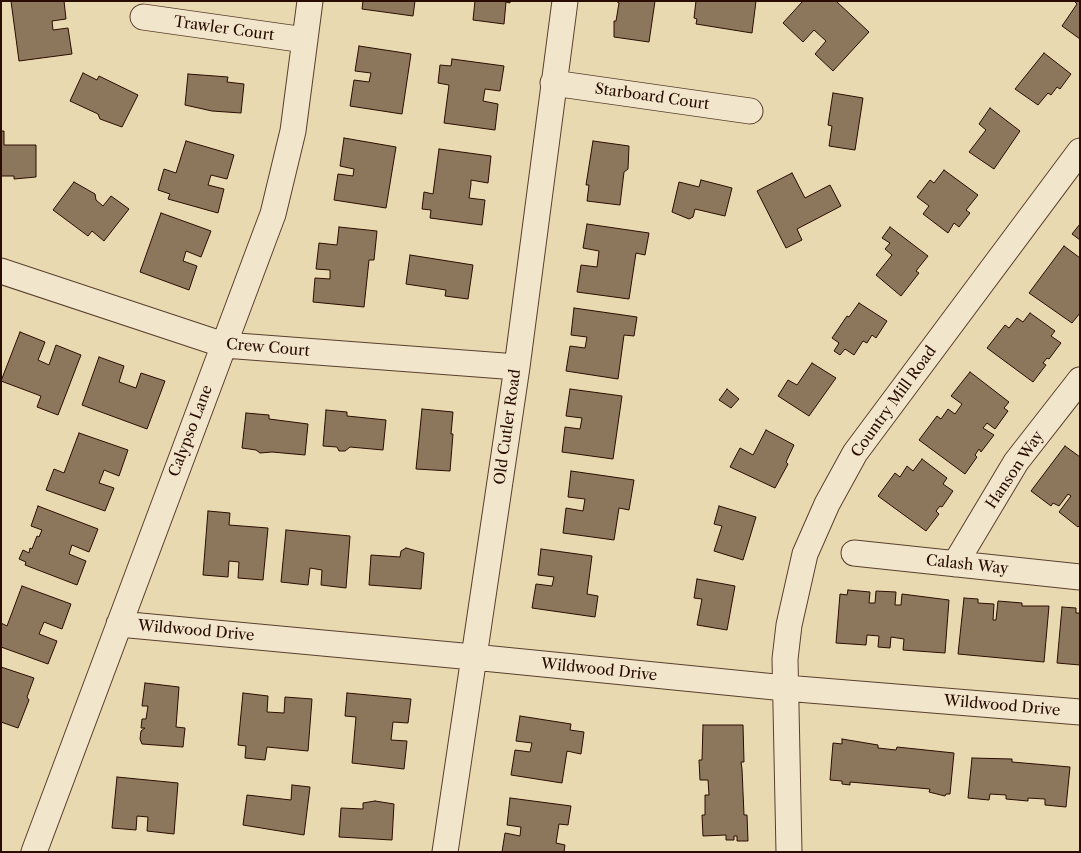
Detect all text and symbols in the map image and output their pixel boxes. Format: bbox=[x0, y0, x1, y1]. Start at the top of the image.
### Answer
street label: Trawler Court bbox=[173, 13, 275, 45]
street label: Starboard Court bbox=[594, 80, 710, 114]
street label: Crew Court bbox=[225, 335, 311, 361]
street label: Country Mill Road bbox=[848, 343, 940, 461]
street label: Old Cutler Road bbox=[491, 368, 525, 486]
street label: Calypso Lane bbox=[165, 383, 217, 479]
street label: Hanson Way bbox=[982, 428, 1048, 512]
street label: Calash Way bbox=[925, 552, 1009, 578]
street label: Wildwood Drive bbox=[137, 617, 255, 645]
street label: Wildwood Drive bbox=[540, 655, 658, 685]
street label: Wildwood Drive bbox=[943, 692, 1061, 720]

